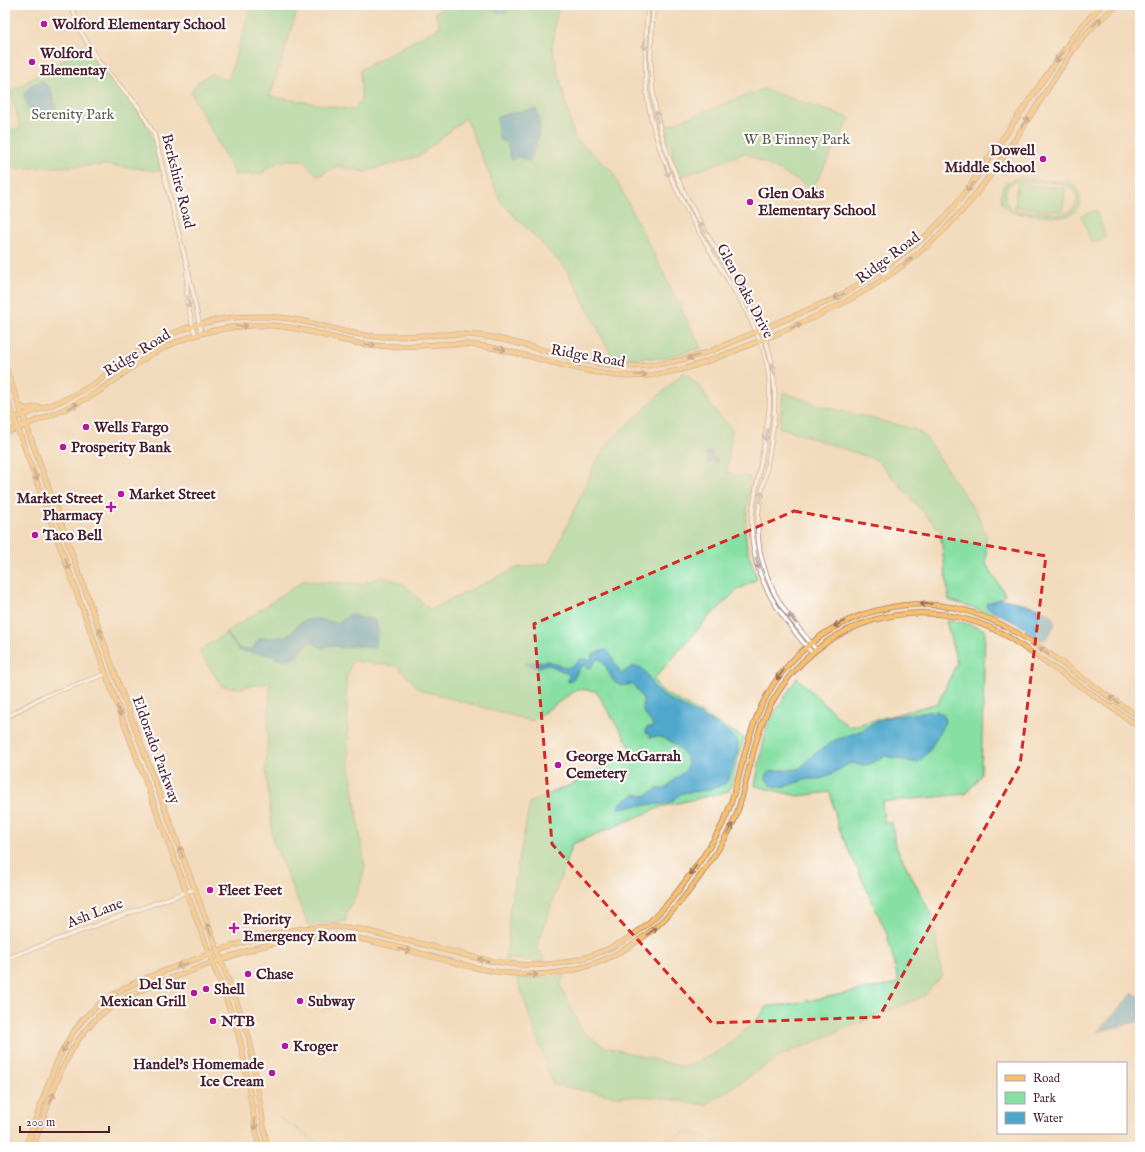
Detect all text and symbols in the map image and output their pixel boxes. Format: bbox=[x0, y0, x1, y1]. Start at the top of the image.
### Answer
place label: Wolford Elementary School bbox=[51, 15, 226, 34]
one-way arrow bbox=[1092, 18, 1102, 27]
marker: Wolford Elementary School bbox=[39, 19, 49, 29]
one-way arrow bbox=[642, 37, 649, 50]
place label: Wolford Elementay bbox=[39, 44, 107, 80]
one-way arrow bbox=[1055, 51, 1063, 62]
marker: Wolford Elementay bbox=[27, 57, 37, 67]
park label: Serenity Park bbox=[31, 105, 116, 124]
one-way arrow bbox=[652, 111, 660, 124]
one-way arrow bbox=[1021, 117, 1029, 128]
park label: W B Finney Park bbox=[744, 130, 851, 149]
street label: Berkshire Road bbox=[157, 132, 199, 231]
place label: Dowell Middle School bbox=[944, 141, 1036, 177]
marker: Dowell Middle School bbox=[1038, 154, 1048, 164]
one-way arrow bbox=[664, 164, 672, 176]
one-way arrow bbox=[965, 181, 974, 192]
place label: Glen Oaks Elementary School bbox=[758, 184, 877, 220]
marker: Glen Oaks Elementary School bbox=[745, 197, 755, 207]
one-way arrow bbox=[699, 222, 707, 234]
street label: Ridge Road bbox=[852, 227, 925, 288]
street label: Glen Oaks Drive bbox=[712, 240, 778, 342]
one-way arrow bbox=[903, 257, 914, 265]
one-way arrow bbox=[833, 293, 845, 301]
one-way arrow bbox=[184, 295, 192, 308]
one-way arrow bbox=[790, 321, 802, 329]
one-way arrow bbox=[235, 322, 248, 330]
street label: Ridge Road bbox=[100, 324, 175, 381]
street label: Ridge Road bbox=[549, 340, 628, 372]
one-way arrow bbox=[363, 341, 376, 349]
one-way arrow bbox=[493, 346, 506, 354]
one-way arrow bbox=[687, 354, 700, 361]
one-way arrow bbox=[769, 363, 777, 376]
one-way arrow bbox=[634, 371, 647, 379]
one-way arrow bbox=[67, 402, 79, 409]
place label: Wells Fargo bbox=[93, 418, 169, 437]
marker: Wells Fargo bbox=[81, 422, 91, 432]
one-way arrow bbox=[762, 428, 770, 441]
place label: Prosperity Bank bbox=[71, 438, 172, 457]
marker: Prosperity Bank bbox=[58, 442, 68, 452]
one-way arrow bbox=[32, 469, 39, 482]
place label: Market Street bbox=[129, 485, 216, 504]
place label: Market Street Pharmacy bbox=[16, 489, 104, 525]
marker: Market Street bbox=[116, 489, 126, 499]
one-way arrow bbox=[757, 491, 765, 504]
marker: Market Street Pharmacy bbox=[106, 502, 116, 512]
place label: Taco Bell bbox=[42, 526, 103, 545]
marker: Taco Bell bbox=[30, 530, 40, 540]
one-way arrow bbox=[754, 557, 761, 570]
one-way arrow bbox=[63, 558, 71, 570]
one-way arrow bbox=[920, 600, 933, 608]
one-way arrow bbox=[787, 614, 796, 625]
one-way arrow bbox=[834, 621, 846, 629]
one-way arrow bbox=[97, 628, 104, 641]
one-way arrow bbox=[1039, 647, 1050, 656]
one-way arrow bbox=[775, 669, 784, 680]
street label: Eldorado Parkway bbox=[128, 693, 185, 807]
one-way arrow bbox=[1109, 696, 1120, 704]
one-way arrow bbox=[116, 704, 124, 716]
place label: George McGarrah Cemetery bbox=[566, 747, 682, 783]
marker: George McGarrah Cemetery bbox=[553, 760, 563, 770]
one-way arrow bbox=[727, 823, 734, 835]
one-way arrow bbox=[177, 846, 184, 859]
one-way arrow bbox=[689, 865, 697, 876]
place label: Fleet Feet bbox=[218, 881, 283, 900]
marker: Fleet Feet bbox=[205, 885, 215, 895]
street label: Ash Lane bbox=[63, 894, 126, 933]
place label: Priority Emergency Room bbox=[243, 910, 357, 946]
marker: Priority Emergency Room bbox=[228, 922, 240, 934]
one-way arrow bbox=[204, 923, 212, 935]
one-way arrow bbox=[646, 927, 657, 935]
one-way arrow bbox=[398, 946, 411, 954]
one-way arrow bbox=[477, 956, 490, 964]
one-way arrow bbox=[176, 961, 188, 969]
place label: Chase bbox=[256, 965, 293, 984]
marker: Chase bbox=[243, 969, 253, 979]
one-way arrow bbox=[525, 971, 538, 978]
place label: Del Sur Mexican Grill bbox=[100, 975, 187, 1011]
place label: Shell bbox=[214, 980, 246, 999]
marker: Shell bbox=[201, 984, 211, 994]
marker: Del Sur Mexican Grill bbox=[189, 988, 199, 998]
place label: Subway bbox=[308, 992, 355, 1011]
marker: Subway bbox=[295, 996, 305, 1006]
place label: NTB bbox=[220, 1012, 255, 1031]
marker: NTB bbox=[208, 1016, 218, 1026]
place label: Kroger bbox=[293, 1037, 338, 1056]
one-way arrow bbox=[60, 1041, 68, 1053]
marker: Kroger bbox=[280, 1041, 290, 1051]
place label: Handel's Homemade Ice Cream bbox=[133, 1055, 264, 1091]
legend bbox=[997, 1062, 1127, 1134]
marker: Handel's Homemade Ice Cream bbox=[267, 1068, 277, 1078]
text: Road bbox=[1033, 1071, 1061, 1086]
text: Park bbox=[1033, 1091, 1056, 1106]
one-way arrow bbox=[48, 1092, 56, 1104]
scale bar bbox=[20, 1108, 109, 1134]
text: Water bbox=[1033, 1111, 1064, 1126]
text: 200 m bbox=[26, 1115, 55, 1130]
one-way arrow bbox=[251, 1117, 259, 1130]

